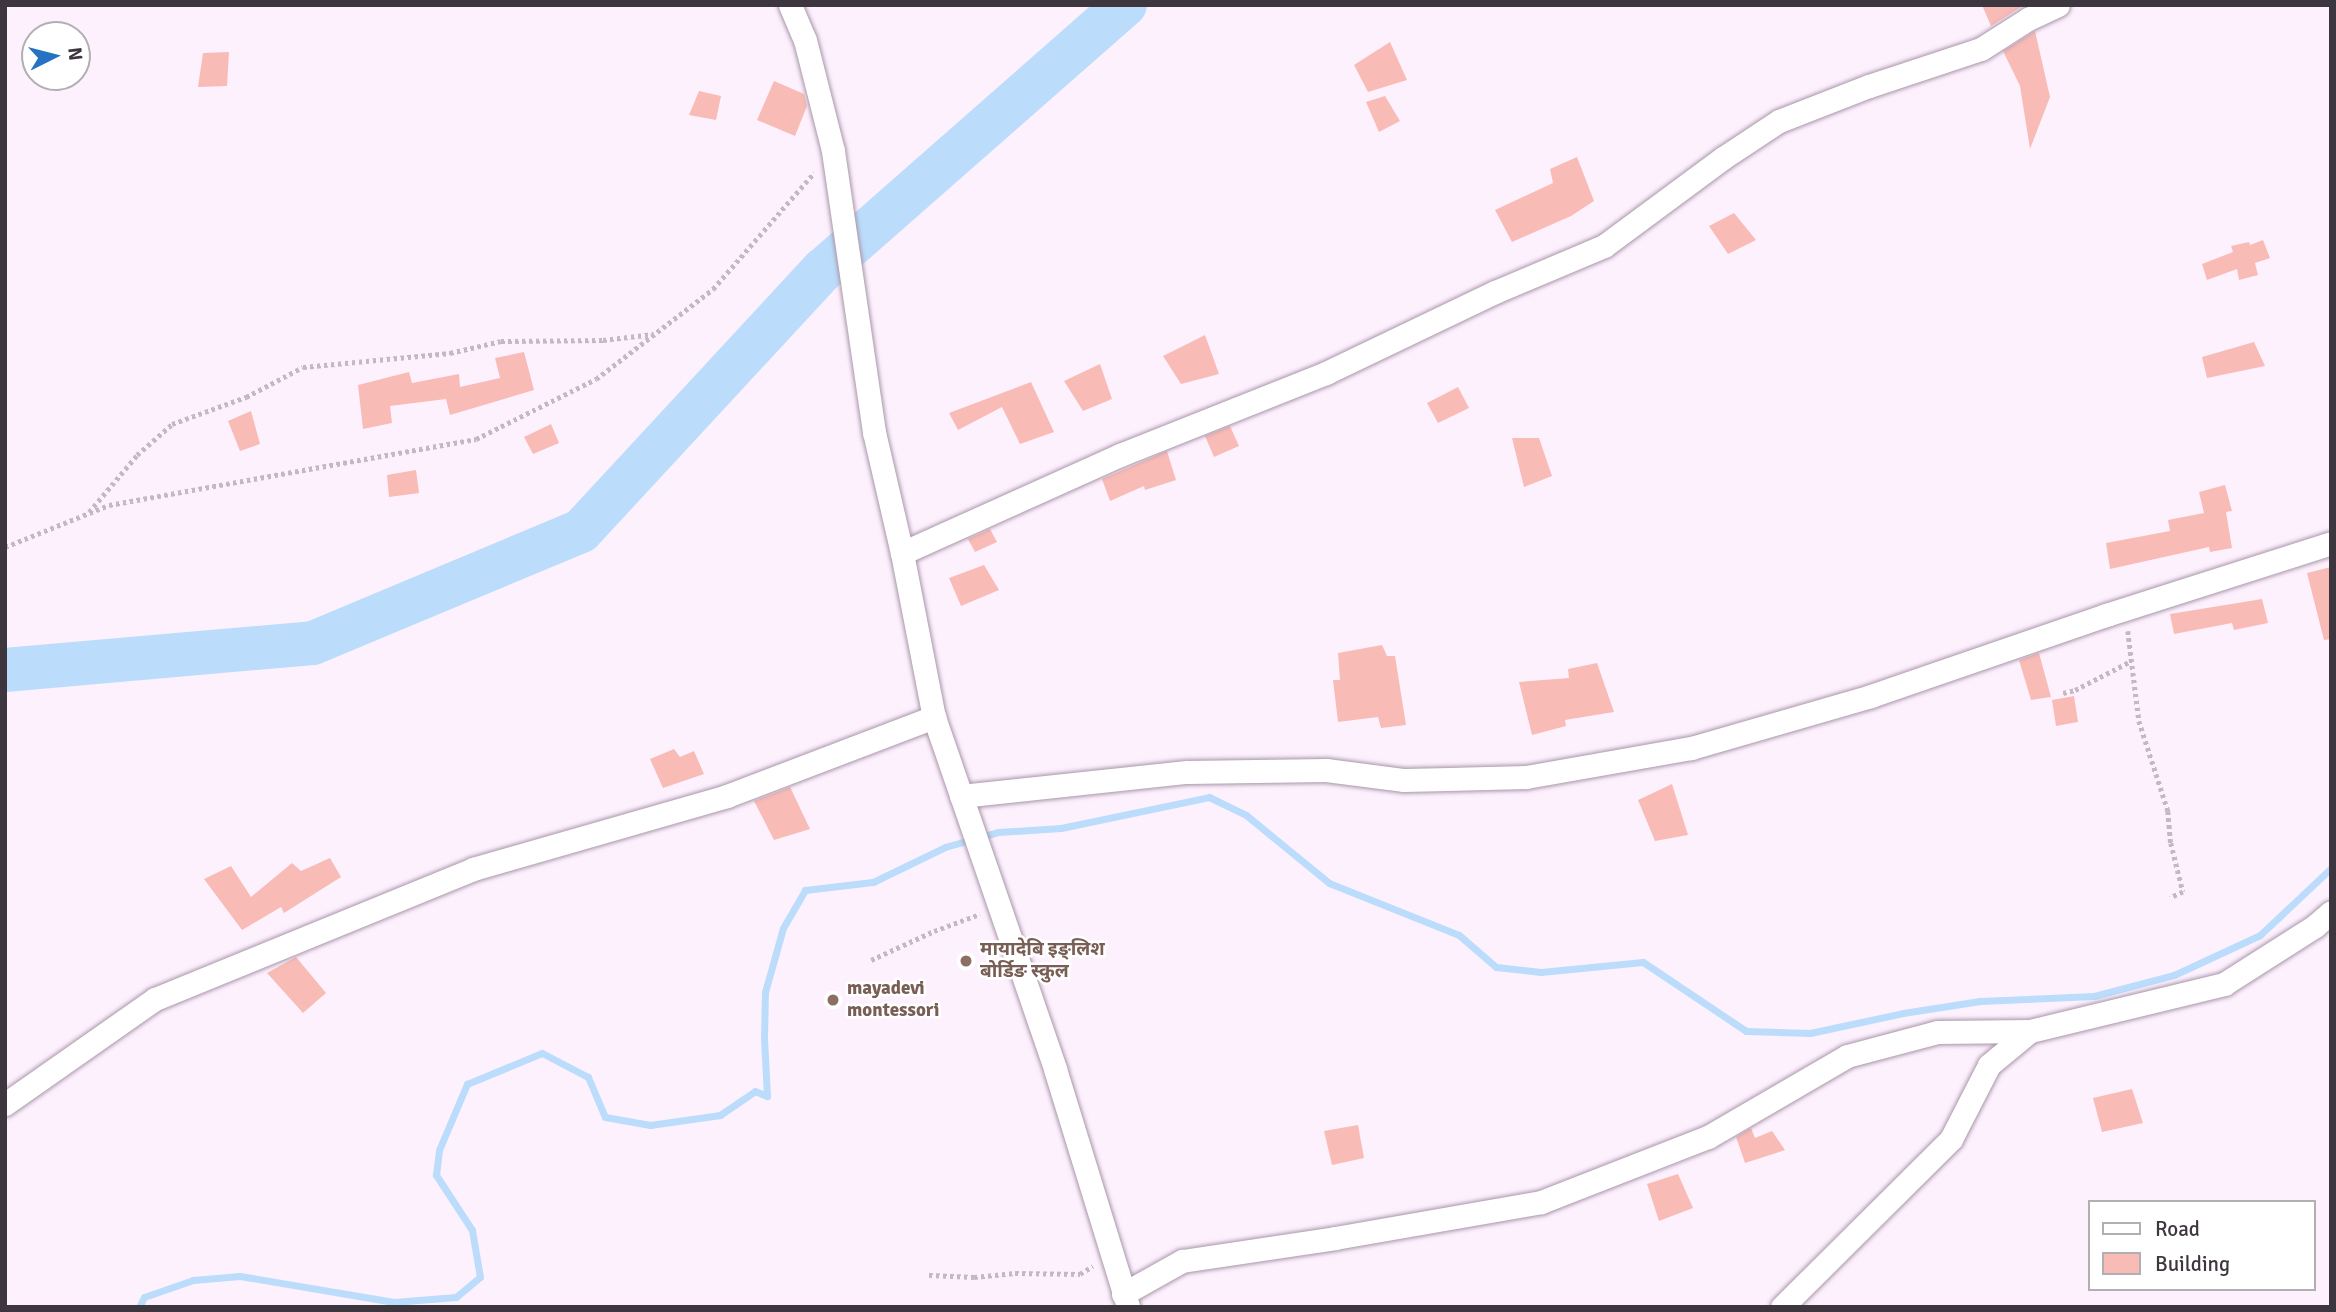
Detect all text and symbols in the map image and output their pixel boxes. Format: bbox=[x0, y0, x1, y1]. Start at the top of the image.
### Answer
north arrow bbox=[21, 21, 91, 91]
text: N bbox=[62, 46, 88, 62]
place label: मायादेबि इङ्लिश बोर्डिङ स्कुल bbox=[980, 939, 1105, 983]
marker: मायादेबि इङ्लिश बोर्डिङ स्कुल bbox=[958, 953, 974, 969]
place label: mayadevi montessori bbox=[847, 978, 939, 1022]
marker: mayadevi montessori bbox=[825, 992, 841, 1008]
legend bbox=[2088, 1200, 2315, 1291]
text: Road bbox=[2155, 1216, 2200, 1242]
text: Building bbox=[2155, 1251, 2230, 1277]

